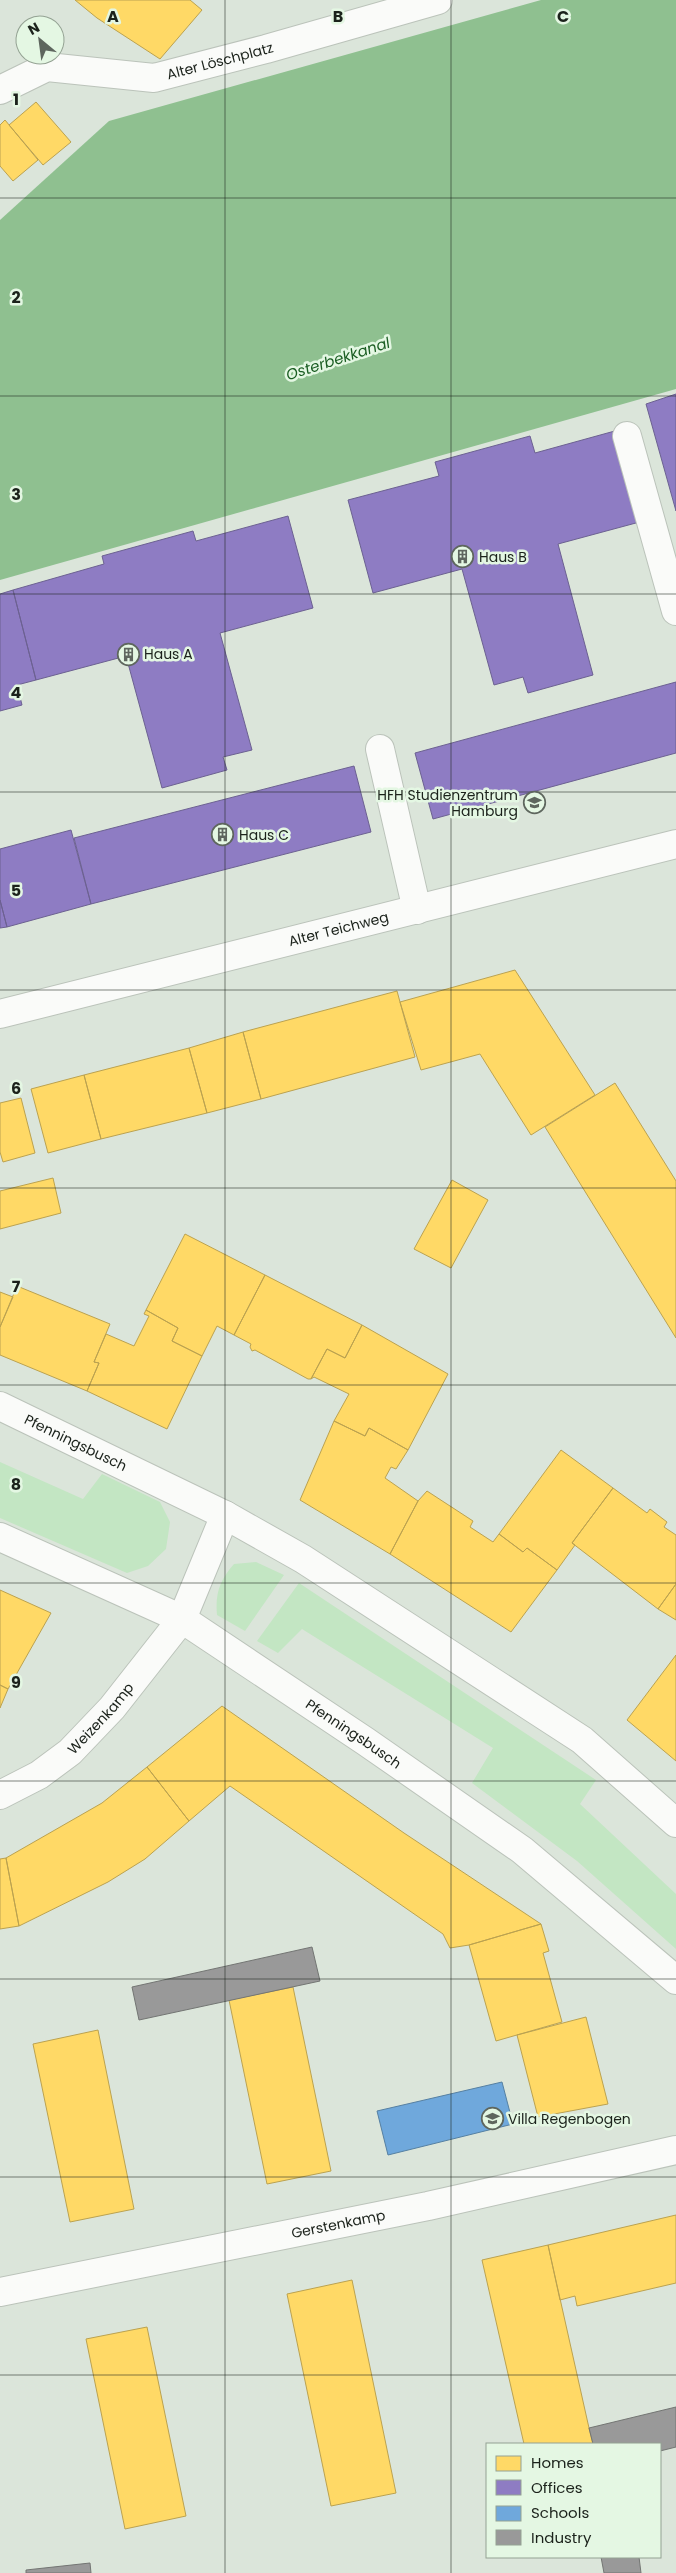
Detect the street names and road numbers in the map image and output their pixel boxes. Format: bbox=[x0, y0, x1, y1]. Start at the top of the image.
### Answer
street label: Alter Löschplatz bbox=[164, 37, 276, 84]
street label: Alter Teichweg bbox=[286, 907, 391, 951]
street label: Pfenningsbusch bbox=[21, 1409, 130, 1476]
street label: Weizenkamp bbox=[63, 1678, 138, 1759]
street label: Pfenningsbusch bbox=[302, 1694, 405, 1773]
street label: Gerstenkamp bbox=[289, 2205, 387, 2243]

